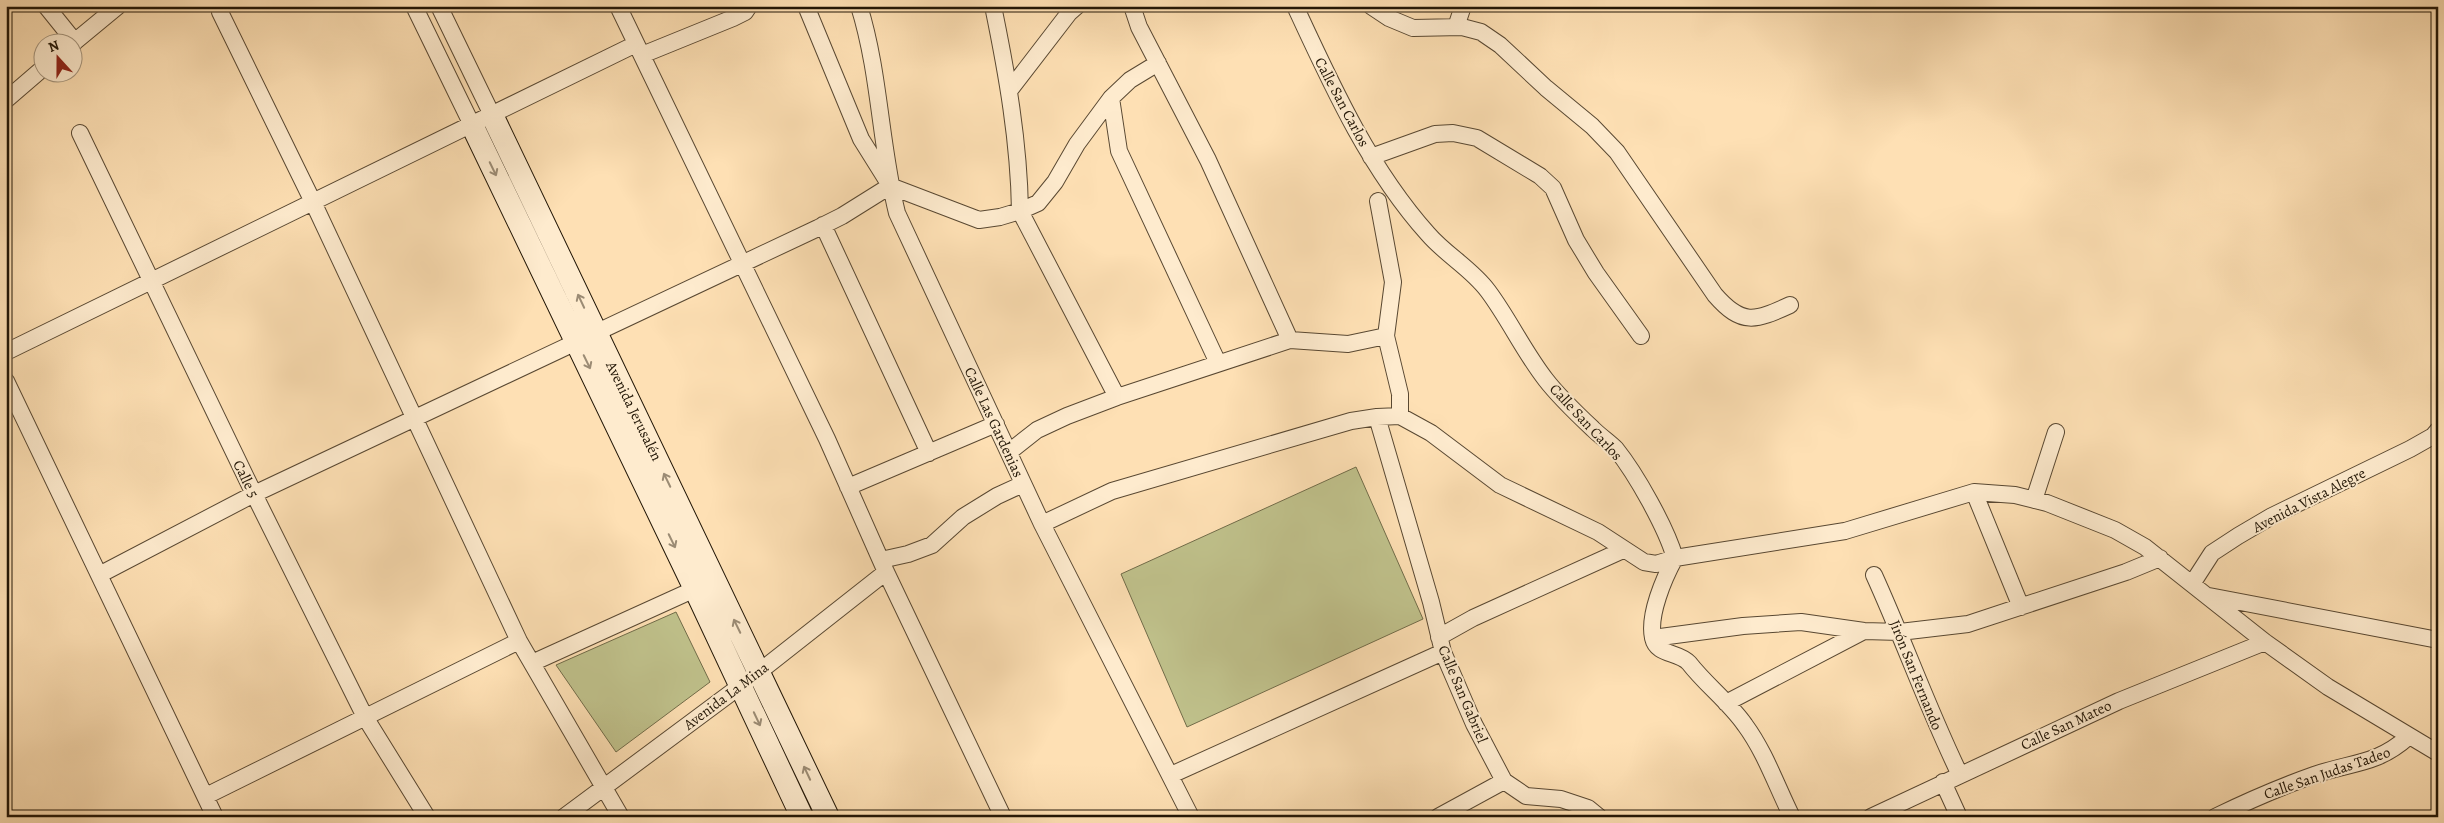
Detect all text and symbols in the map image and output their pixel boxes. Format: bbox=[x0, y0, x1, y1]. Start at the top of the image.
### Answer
north arrow bbox=[32, 32, 82, 82]
text: N bbox=[45, 36, 62, 57]
street label: Calle San Carlos bbox=[1310, 54, 1374, 150]
one-way arrow bbox=[489, 161, 498, 176]
one-way arrow bbox=[576, 294, 586, 309]
one-way arrow bbox=[583, 354, 592, 369]
street label: Avenida Jerusalén bbox=[601, 357, 667, 464]
street label: Calle Las Gardenias bbox=[960, 364, 1028, 480]
street label: Calle San Carlos bbox=[1545, 379, 1627, 465]
street label: Calle 5 bbox=[228, 457, 264, 501]
street label: Avenida Vista Alegre bbox=[2248, 463, 2369, 538]
one-way arrow bbox=[661, 472, 671, 487]
one-way arrow bbox=[667, 533, 677, 548]
street label: Jirón San Fernando bbox=[1885, 617, 1947, 733]
one-way arrow bbox=[732, 619, 741, 634]
street label: Calle San Gabriel bbox=[1433, 642, 1493, 746]
street label: Avenida La Mina bbox=[679, 657, 773, 735]
street label: Calle San Mateo bbox=[2017, 695, 2115, 755]
one-way arrow bbox=[752, 711, 762, 726]
street label: Calle San Judas Tadeo bbox=[2261, 742, 2393, 804]
one-way arrow bbox=[802, 766, 811, 781]

